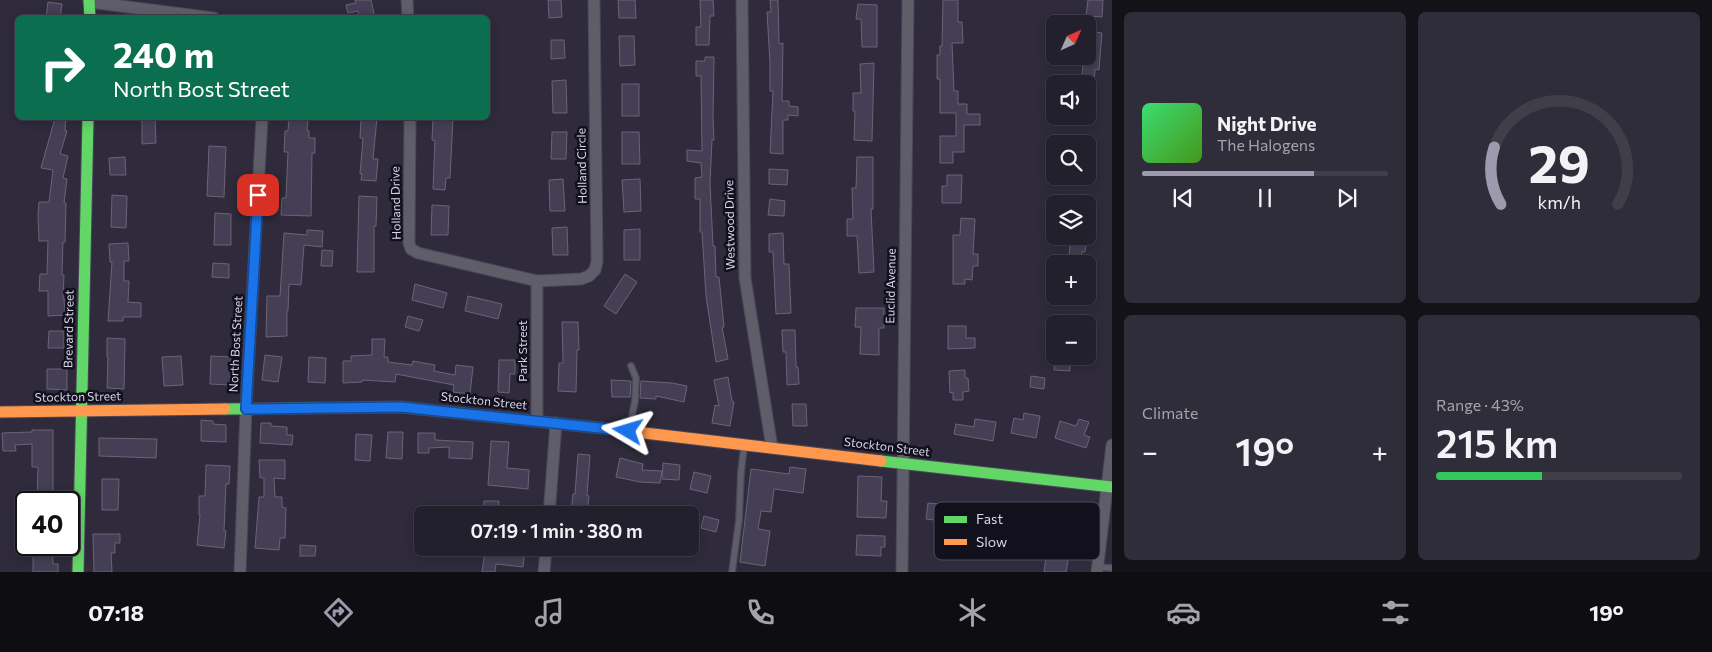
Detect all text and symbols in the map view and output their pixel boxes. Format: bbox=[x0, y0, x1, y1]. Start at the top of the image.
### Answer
north arrow bbox=[1046, 15, 1096, 65]
map controls bbox=[1046, 15, 1096, 365]
text: 240 m bbox=[113, 32, 214, 75]
icon: right bbox=[30, 35, 95, 100]
text: North Bost Street bbox=[113, 75, 290, 102]
button: sound bbox=[1046, 75, 1096, 125]
text: Night Drive bbox=[1217, 112, 1317, 135]
street label: Holland Circle bbox=[573, 128, 589, 204]
text: 29 bbox=[1528, 130, 1590, 194]
button: search bbox=[1046, 135, 1096, 185]
text: The Halogens bbox=[1217, 135, 1315, 154]
street label: Holland Drive bbox=[387, 166, 403, 240]
pin bbox=[237, 174, 279, 216]
street label: Westwood Drive bbox=[721, 180, 737, 270]
icon: arrive bbox=[244, 181, 272, 209]
icon: previous bbox=[1169, 184, 1197, 212]
icon: pause bbox=[1251, 184, 1279, 212]
icon: next bbox=[1333, 184, 1361, 212]
text: km/h bbox=[1537, 191, 1581, 213]
button: layers bbox=[1046, 195, 1096, 245]
street label: Euclid Avenue bbox=[882, 248, 898, 324]
button: + bbox=[1046, 255, 1096, 305]
street label: Brevard Street bbox=[60, 290, 76, 368]
street label: North Bost Street bbox=[225, 295, 245, 392]
button: − bbox=[1046, 315, 1096, 365]
street label: Park Street bbox=[515, 320, 529, 382]
street label: Stockton Street bbox=[35, 388, 121, 404]
street label: Stockton Street bbox=[440, 389, 528, 411]
text: Range · 43% bbox=[1436, 395, 1524, 414]
text: Climate bbox=[1142, 403, 1198, 422]
position arrow bbox=[601, 404, 653, 456]
text: 215 km bbox=[1436, 419, 1558, 466]
text: 19° bbox=[1235, 427, 1294, 474]
street label: Stockton Street bbox=[843, 434, 931, 458]
text: − bbox=[1142, 434, 1158, 468]
text: + bbox=[1372, 434, 1388, 468]
speed limit sign: 40 bbox=[15, 491, 80, 556]
legend bbox=[934, 502, 1100, 560]
text: Fast bbox=[976, 510, 1003, 527]
text: 07:19 · 1 min · 380 m bbox=[470, 519, 643, 542]
text: Slow bbox=[976, 533, 1007, 550]
icon: directions bbox=[321, 595, 356, 630]
icon: music bbox=[532, 595, 567, 630]
icon: phone bbox=[743, 595, 778, 630]
icon: climate bbox=[955, 595, 990, 630]
icon: car bbox=[1166, 595, 1201, 630]
icon: filters bbox=[1378, 595, 1413, 630]
text: 07:18 bbox=[88, 599, 144, 626]
text: 19° bbox=[1589, 599, 1624, 626]

